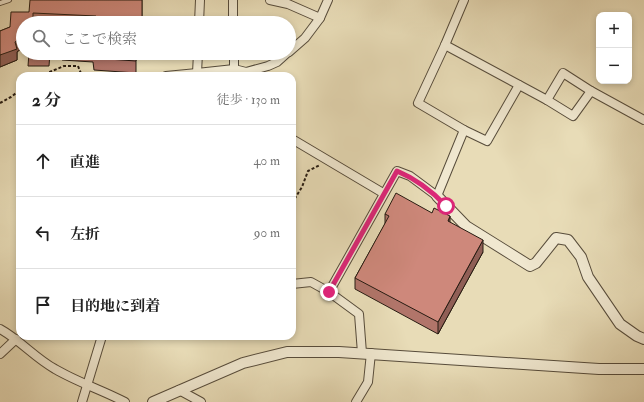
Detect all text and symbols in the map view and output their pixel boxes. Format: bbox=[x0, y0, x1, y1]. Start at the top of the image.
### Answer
map controls bbox=[596, 12, 632, 84]
button: + bbox=[596, 12, 632, 48]
search box bbox=[16, 16, 296, 60]
icon: search bbox=[30, 27, 52, 49]
text: ここで検索 bbox=[62, 30, 137, 49]
button: − bbox=[596, 48, 632, 84]
text: 2 分 bbox=[32, 90, 61, 111]
text: 徒歩 · 130 m bbox=[217, 92, 280, 108]
icon: ahead bbox=[32, 150, 54, 172]
text: 直進 bbox=[70, 153, 100, 172]
text: 40 m bbox=[254, 153, 280, 169]
route start bbox=[437, 197, 455, 215]
icon: left bbox=[32, 222, 54, 244]
text: 左折 bbox=[70, 225, 100, 244]
text: 90 m bbox=[254, 225, 280, 241]
route end bbox=[320, 283, 338, 301]
icon: arrive bbox=[32, 294, 54, 316]
text: 目的地に到着 bbox=[70, 297, 160, 316]

